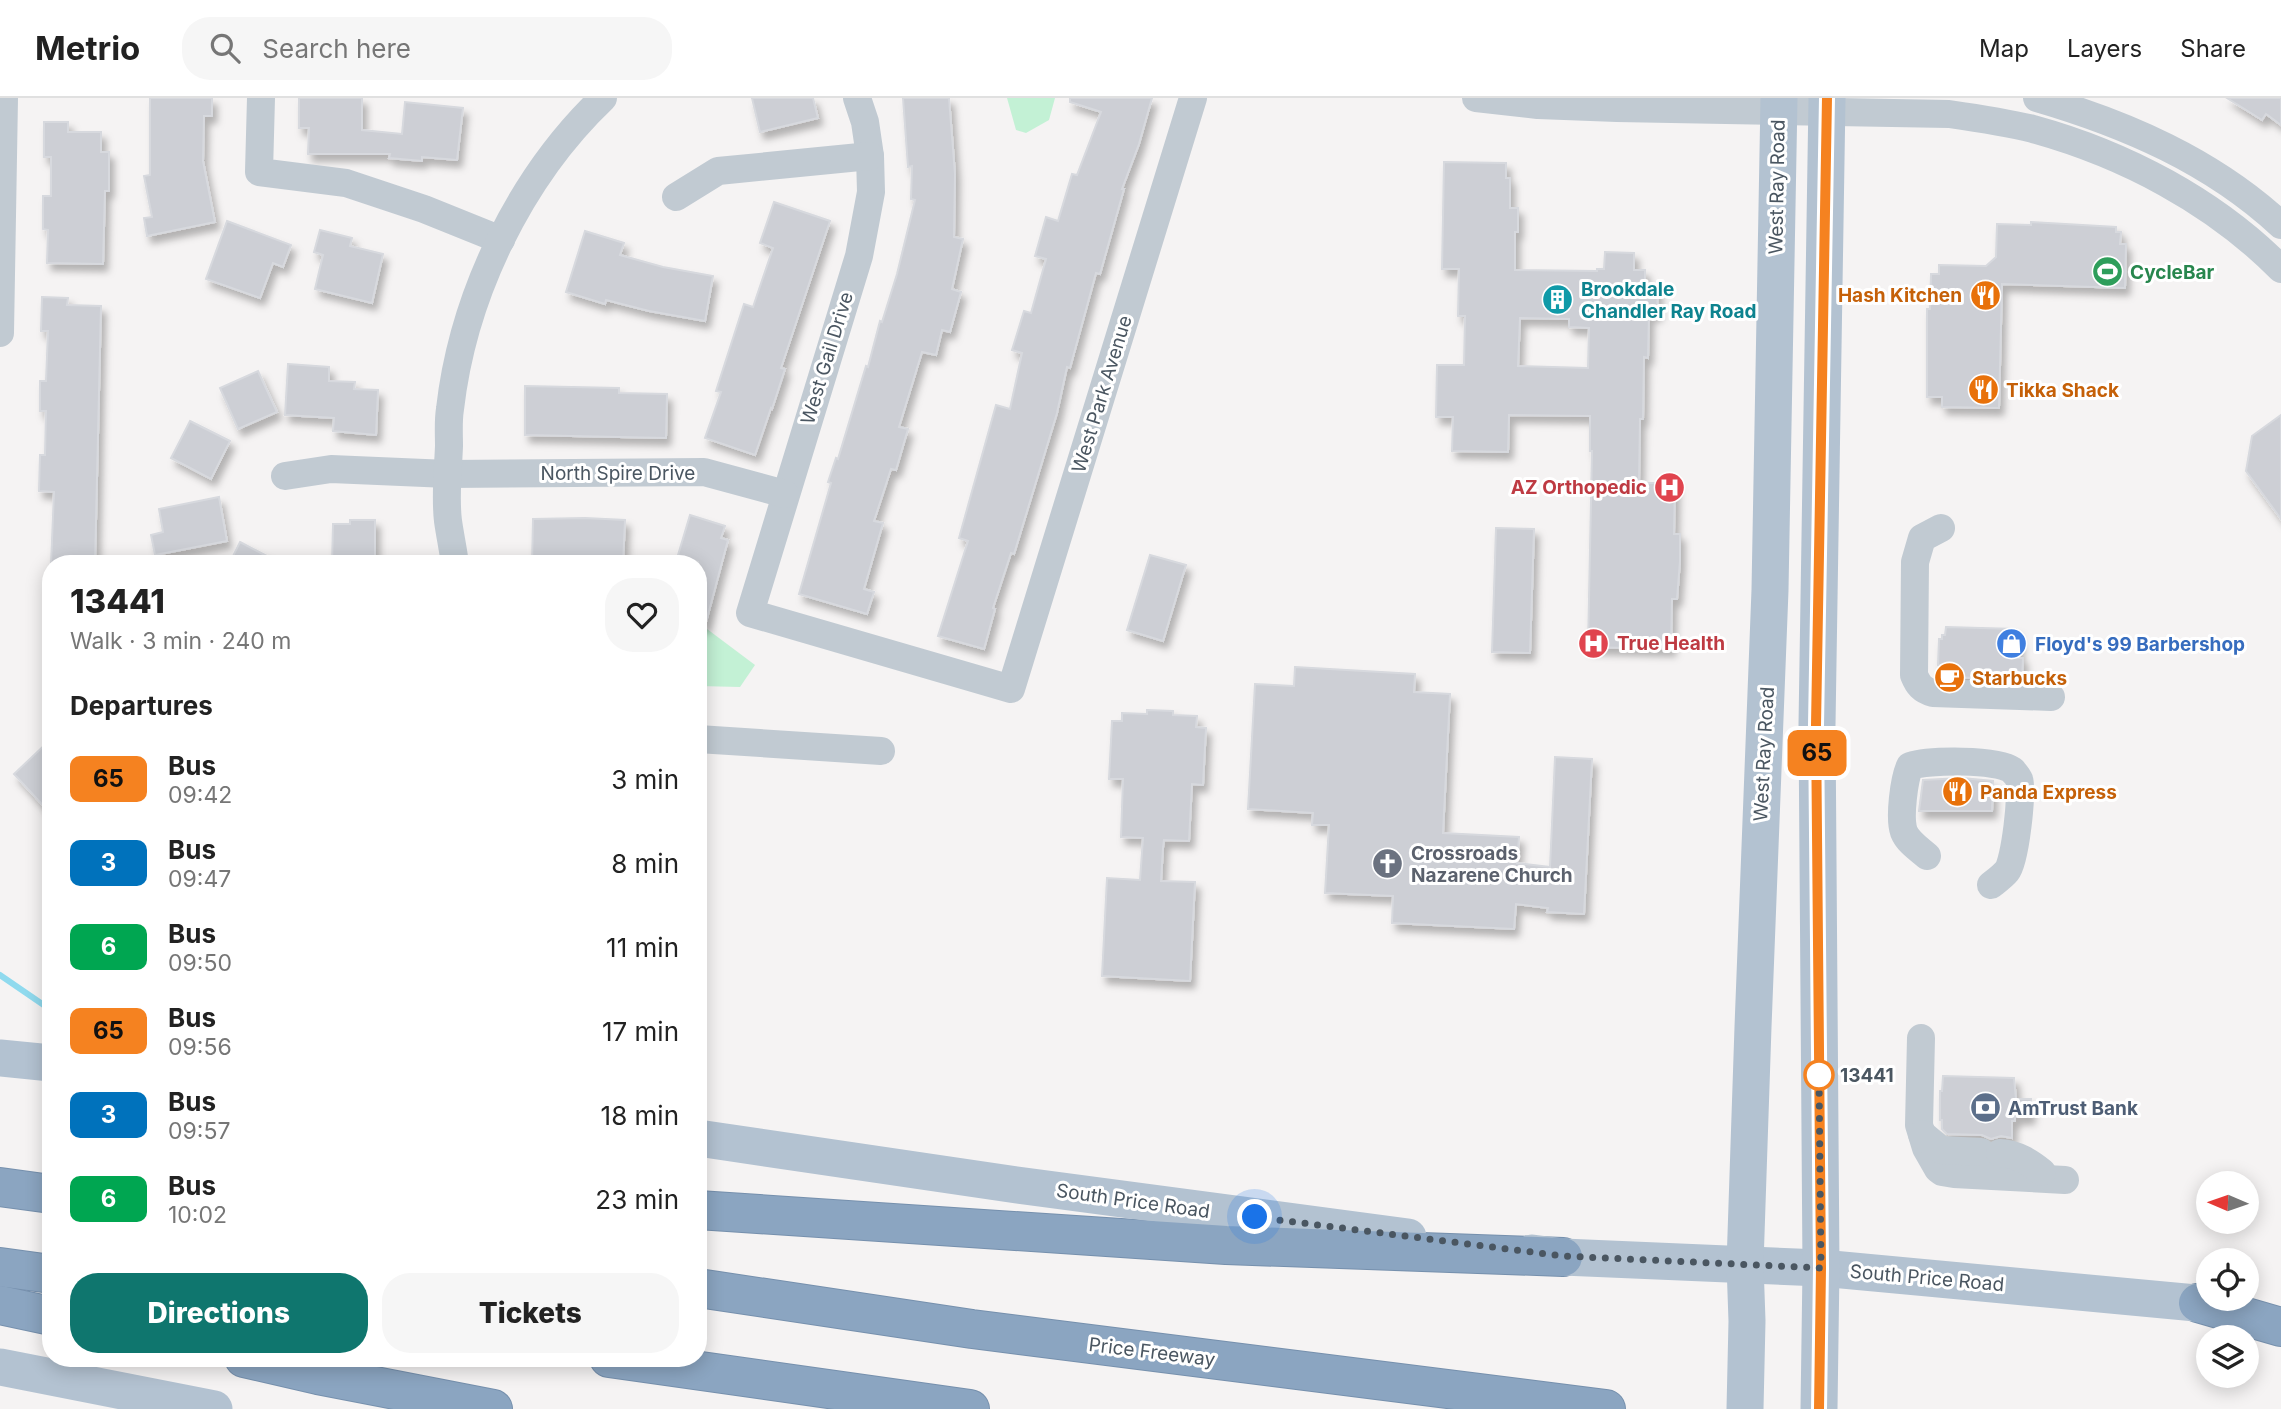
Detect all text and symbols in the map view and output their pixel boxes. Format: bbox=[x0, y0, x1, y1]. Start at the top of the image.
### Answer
search box bbox=[182, 17, 672, 80]
text: Metrio bbox=[35, 28, 140, 68]
icon: search bbox=[206, 29, 244, 67]
text: Search here bbox=[262, 33, 411, 64]
text: Map bbox=[1979, 34, 2029, 63]
text: Layers bbox=[2067, 34, 2142, 63]
text: Share bbox=[2180, 34, 2246, 63]
street label: West Ray Road bbox=[1764, 119, 1790, 255]
sports icon: CycleBar bbox=[2090, 255, 2124, 289]
place label: CycleBar bbox=[2130, 261, 2215, 284]
place label: Brookdale Chandler Ray Road bbox=[1581, 278, 1757, 323]
restaurant icon: Hash Kitchen bbox=[1968, 278, 2002, 312]
building icon: Brookdale Chandler Ray Road bbox=[1541, 283, 1575, 317]
place label: Hash Kitchen bbox=[1838, 284, 1962, 307]
street label: West Gail Drive bbox=[796, 289, 858, 427]
street label: West Park Avenue bbox=[1067, 313, 1137, 475]
restaurant icon: Tikka Shack bbox=[1966, 373, 2000, 407]
place label: Tikka Shack bbox=[2006, 379, 2119, 402]
street label: North Spire Drive bbox=[541, 462, 695, 485]
hospital icon: AZ Orthopedic bbox=[1653, 470, 1687, 504]
place label: AZ Orthopedic bbox=[1511, 476, 1647, 499]
button: heart bbox=[605, 578, 679, 652]
text: 13441 bbox=[70, 581, 165, 621]
hospital icon: True Health bbox=[1577, 626, 1611, 660]
text: Walk · 3 min · 240 m bbox=[70, 627, 291, 655]
shop icon: Floyd's 99 Barbershop bbox=[1995, 627, 2029, 661]
place label: True Health bbox=[1617, 632, 1725, 655]
place label: Floyd's 99 Barbershop bbox=[2035, 633, 2245, 656]
cafe icon: Starbucks bbox=[1932, 661, 1966, 695]
place label: Starbucks bbox=[1972, 667, 2067, 690]
street label: West Ray Road bbox=[1749, 686, 1779, 822]
text: Departures bbox=[70, 690, 213, 721]
line badge: 65 bbox=[1786, 730, 1848, 776]
text: 65 bbox=[1802, 738, 1832, 767]
text: Bus bbox=[168, 750, 216, 781]
text: 65 bbox=[93, 764, 124, 793]
text: 3 min bbox=[611, 764, 679, 795]
restaurant icon: Panda Express bbox=[1940, 775, 1974, 809]
text: 09:42 bbox=[168, 781, 232, 809]
place label: Panda Express bbox=[1980, 781, 2117, 804]
text: Bus bbox=[168, 834, 216, 865]
place label: Crossroads Nazarene Church bbox=[1411, 842, 1573, 887]
church icon: Crossroads Nazarene Church bbox=[1371, 847, 1405, 881]
text: 3 bbox=[101, 848, 116, 877]
text: 8 min bbox=[611, 848, 679, 879]
text: 09:47 bbox=[168, 865, 231, 893]
text: Bus bbox=[168, 918, 216, 949]
text: 6 bbox=[101, 932, 116, 961]
text: 11 min bbox=[606, 932, 679, 963]
text: 09:50 bbox=[168, 949, 232, 977]
text: Bus bbox=[168, 1002, 216, 1033]
text: 65 bbox=[93, 1016, 124, 1045]
text: 17 min bbox=[602, 1016, 679, 1047]
text: 09:56 bbox=[168, 1033, 232, 1061]
marker: 13441 bbox=[1804, 1060, 1834, 1090]
place label: 13441 bbox=[1840, 1064, 1894, 1087]
text: Bus bbox=[168, 1086, 216, 1117]
bank icon: AmTrust Bank bbox=[1968, 1091, 2002, 1125]
place label: AmTrust Bank bbox=[2008, 1097, 2138, 1120]
text: 3 bbox=[101, 1100, 116, 1129]
text: 18 min bbox=[601, 1100, 679, 1131]
text: 09:57 bbox=[168, 1117, 230, 1145]
text: Bus bbox=[168, 1170, 216, 1201]
north arrow bbox=[2196, 1171, 2259, 1234]
map controls bbox=[2196, 1171, 2259, 1388]
street label: South Price Road bbox=[1055, 1179, 1211, 1223]
text: 6 bbox=[101, 1184, 116, 1213]
text: 23 min bbox=[595, 1184, 679, 1215]
your location bbox=[1237, 1199, 1272, 1234]
text: 10:02 bbox=[168, 1201, 227, 1229]
button: locate bbox=[2196, 1248, 2259, 1311]
street label: South Price Road bbox=[1849, 1260, 2005, 1296]
button: Directions bbox=[70, 1273, 368, 1353]
button: Tickets bbox=[382, 1273, 679, 1353]
button: layers bbox=[2196, 1325, 2259, 1388]
street label: Price Freeway bbox=[1087, 1333, 1217, 1371]

